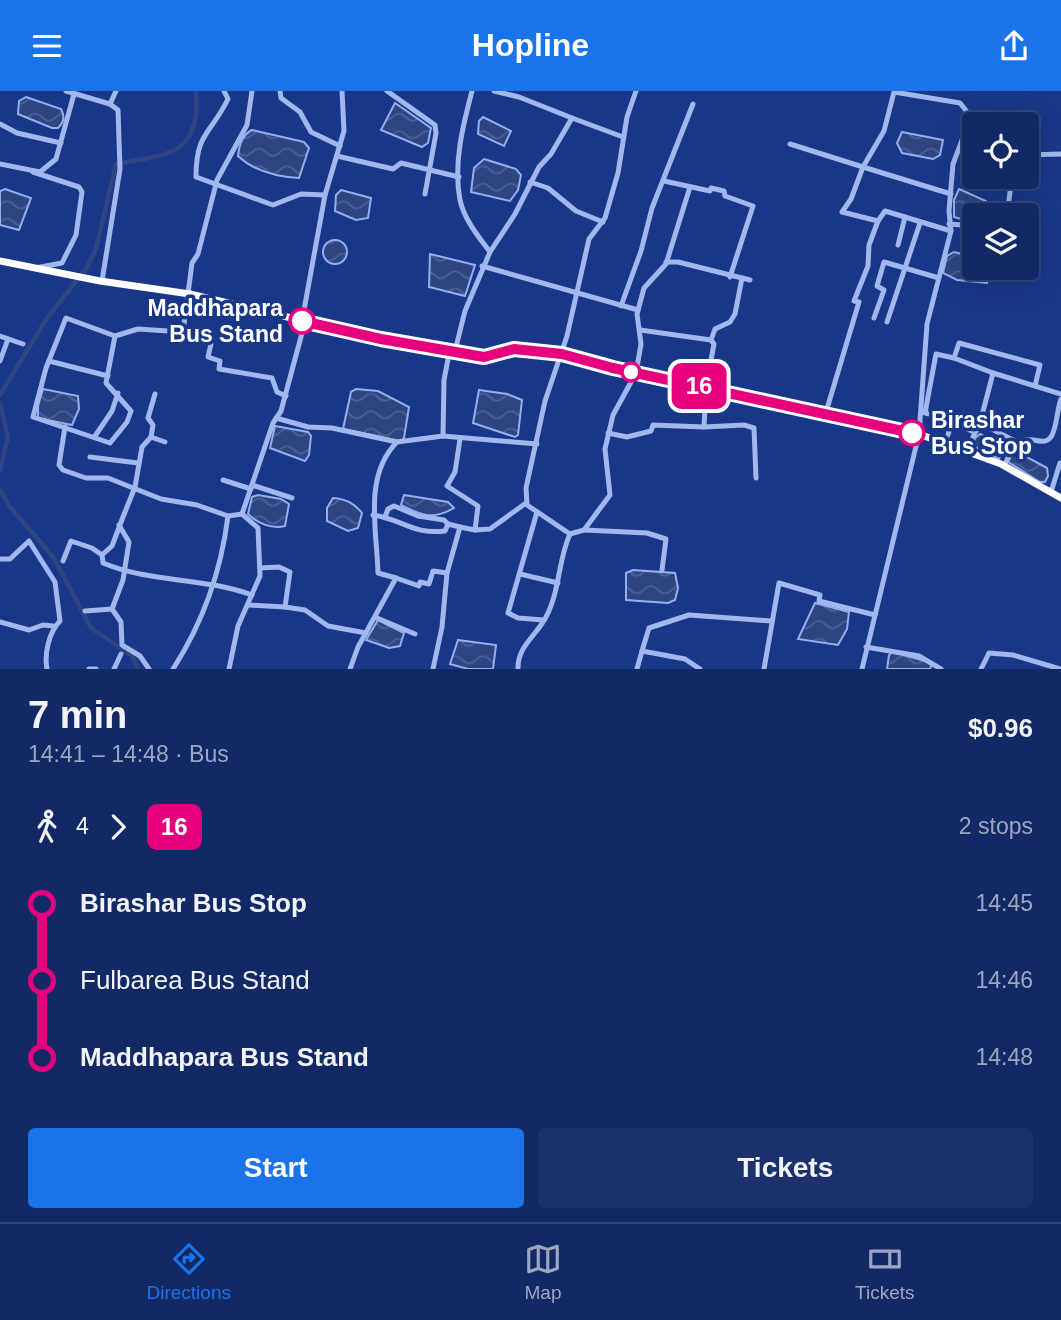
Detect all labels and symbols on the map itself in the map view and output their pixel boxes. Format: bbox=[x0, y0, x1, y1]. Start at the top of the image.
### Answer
place label: Maddhapara Bus Stand bbox=[148, 295, 283, 347]
marker: Maddhapara Bus Stand bbox=[289, 308, 315, 334]
unlabelled marker bbox=[621, 362, 641, 382]
line badge: 16 bbox=[668, 363, 730, 409]
place label: Birashar Bus Stop bbox=[931, 407, 1032, 459]
marker: Birashar Bus Stop bbox=[899, 420, 925, 446]

